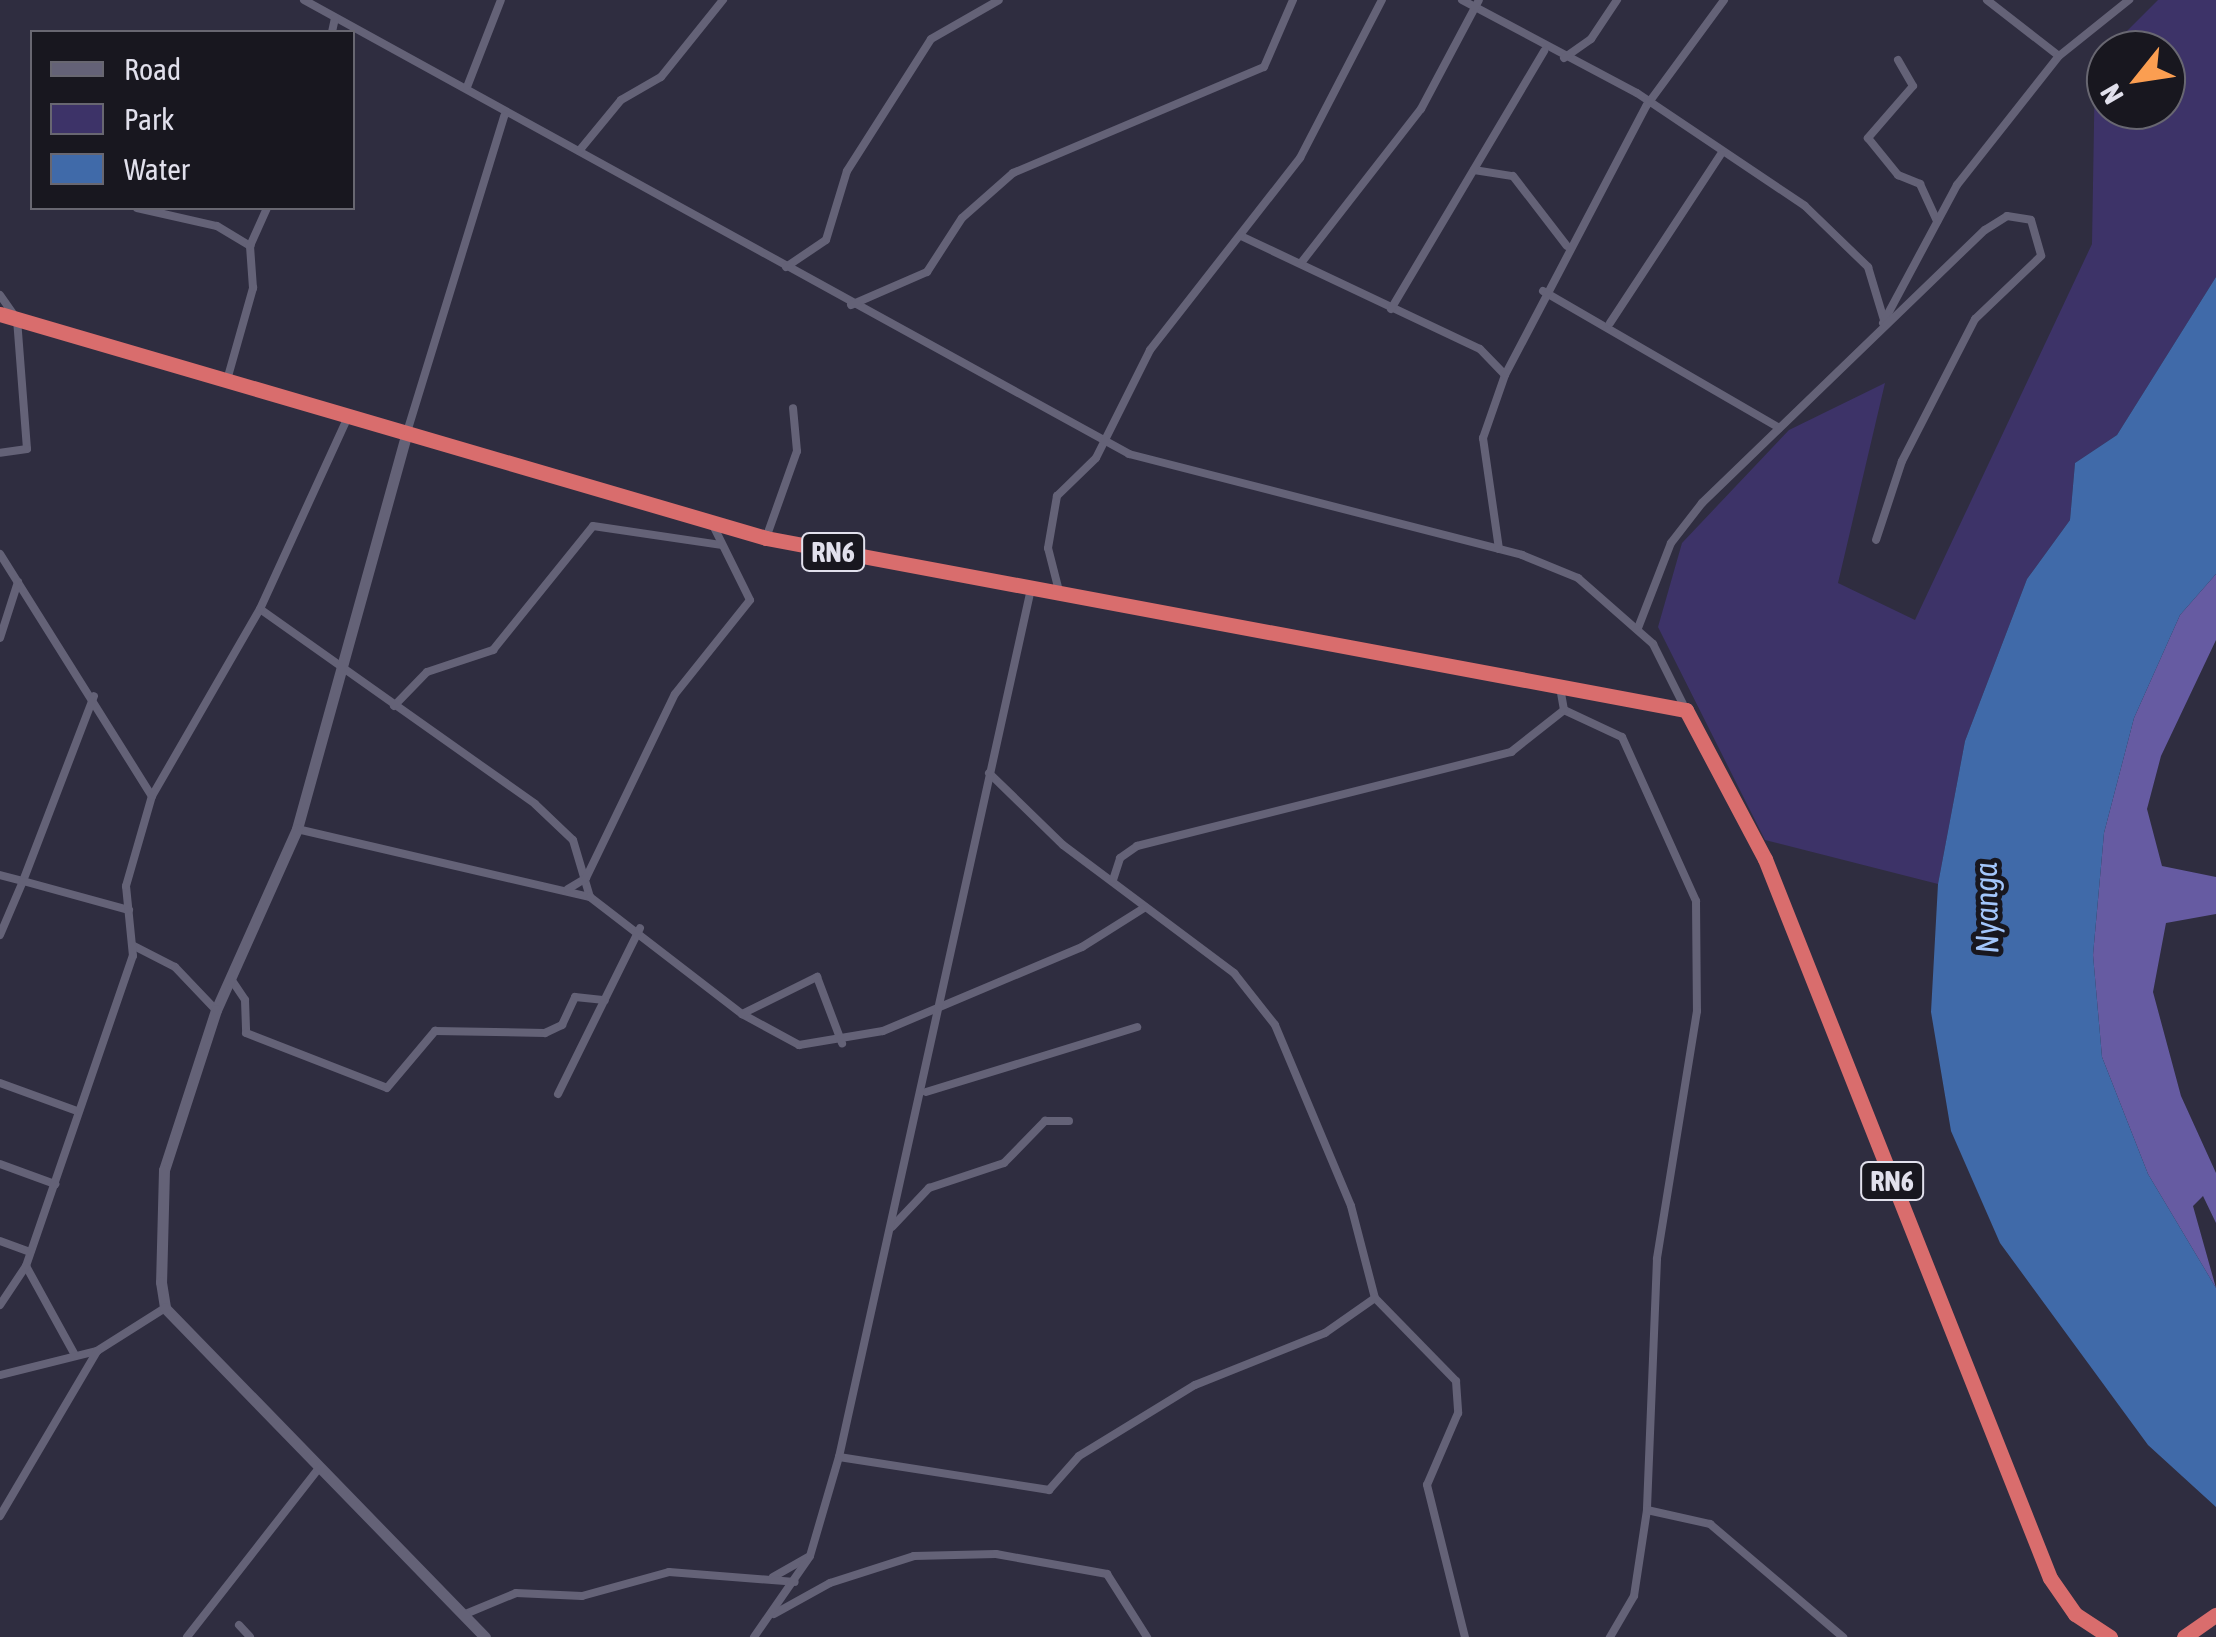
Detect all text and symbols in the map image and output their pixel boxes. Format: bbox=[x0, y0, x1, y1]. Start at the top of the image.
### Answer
legend bbox=[30, 30, 355, 210]
north arrow bbox=[2086, 30, 2186, 130]
text: Road bbox=[124, 52, 181, 86]
text: N bbox=[2094, 79, 2130, 109]
text: Park bbox=[124, 102, 174, 136]
text: Water bbox=[124, 152, 190, 186]
road number: RN6 bbox=[800, 529, 866, 575]
water label: Nyanga bbox=[1967, 862, 2007, 954]
road number: RN6 bbox=[1860, 1158, 1924, 1204]

